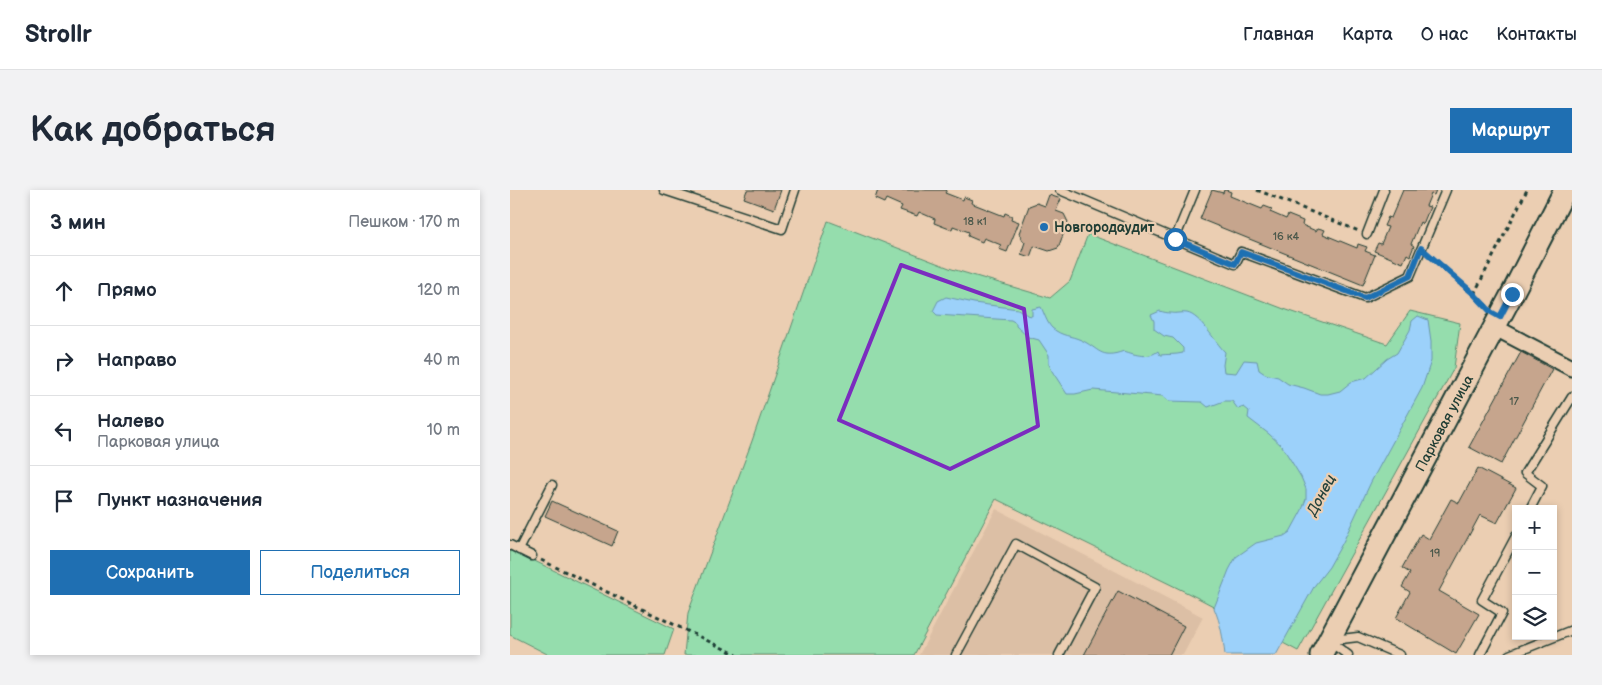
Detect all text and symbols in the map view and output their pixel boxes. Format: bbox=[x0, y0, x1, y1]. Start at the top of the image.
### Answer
text: Strollr bbox=[25, 20, 92, 49]
text: Главная bbox=[1243, 24, 1314, 45]
text: Карта bbox=[1342, 24, 1393, 45]
text: О нас bbox=[1421, 24, 1468, 45]
text: Контакты bbox=[1496, 24, 1577, 45]
button: Маршрут bbox=[1450, 108, 1572, 153]
text: Как добраться bbox=[30, 109, 276, 152]
text: 3 мин bbox=[50, 210, 106, 235]
text: Пешком · 170 m bbox=[348, 213, 460, 232]
house number: 18 к1 bbox=[963, 215, 987, 228]
place label: Новгородаудит bbox=[1054, 219, 1155, 236]
marker: Новгородаудит bbox=[1038, 221, 1050, 233]
route start bbox=[1164, 228, 1187, 251]
house number: 16 к4 bbox=[1273, 230, 1300, 243]
icon: ahead bbox=[50, 277, 78, 305]
text: Прямо bbox=[97, 279, 157, 302]
text: 120 m bbox=[417, 281, 460, 300]
route end bbox=[1501, 283, 1524, 306]
icon: right bbox=[50, 347, 78, 375]
text: Направо bbox=[97, 349, 177, 372]
text: 40 m bbox=[423, 351, 460, 370]
street label: Парковая улица bbox=[1412, 371, 1477, 474]
house number: 17 bbox=[1509, 395, 1519, 408]
text: Налево bbox=[97, 410, 164, 433]
icon: left bbox=[50, 417, 78, 445]
text: 10 m bbox=[427, 421, 460, 440]
text: Парковая улица bbox=[97, 433, 219, 452]
water label: Донец bbox=[1302, 471, 1340, 520]
icon: arrive bbox=[50, 487, 78, 515]
text: Пункт назначения bbox=[97, 489, 262, 512]
map controls bbox=[1512, 505, 1557, 640]
button: + bbox=[1512, 505, 1557, 550]
house number: 19 bbox=[1430, 547, 1440, 560]
button: Сохранить bbox=[50, 550, 250, 595]
button: Поделиться bbox=[260, 550, 460, 595]
button: − bbox=[1512, 550, 1557, 595]
button: layers bbox=[1512, 595, 1557, 640]

